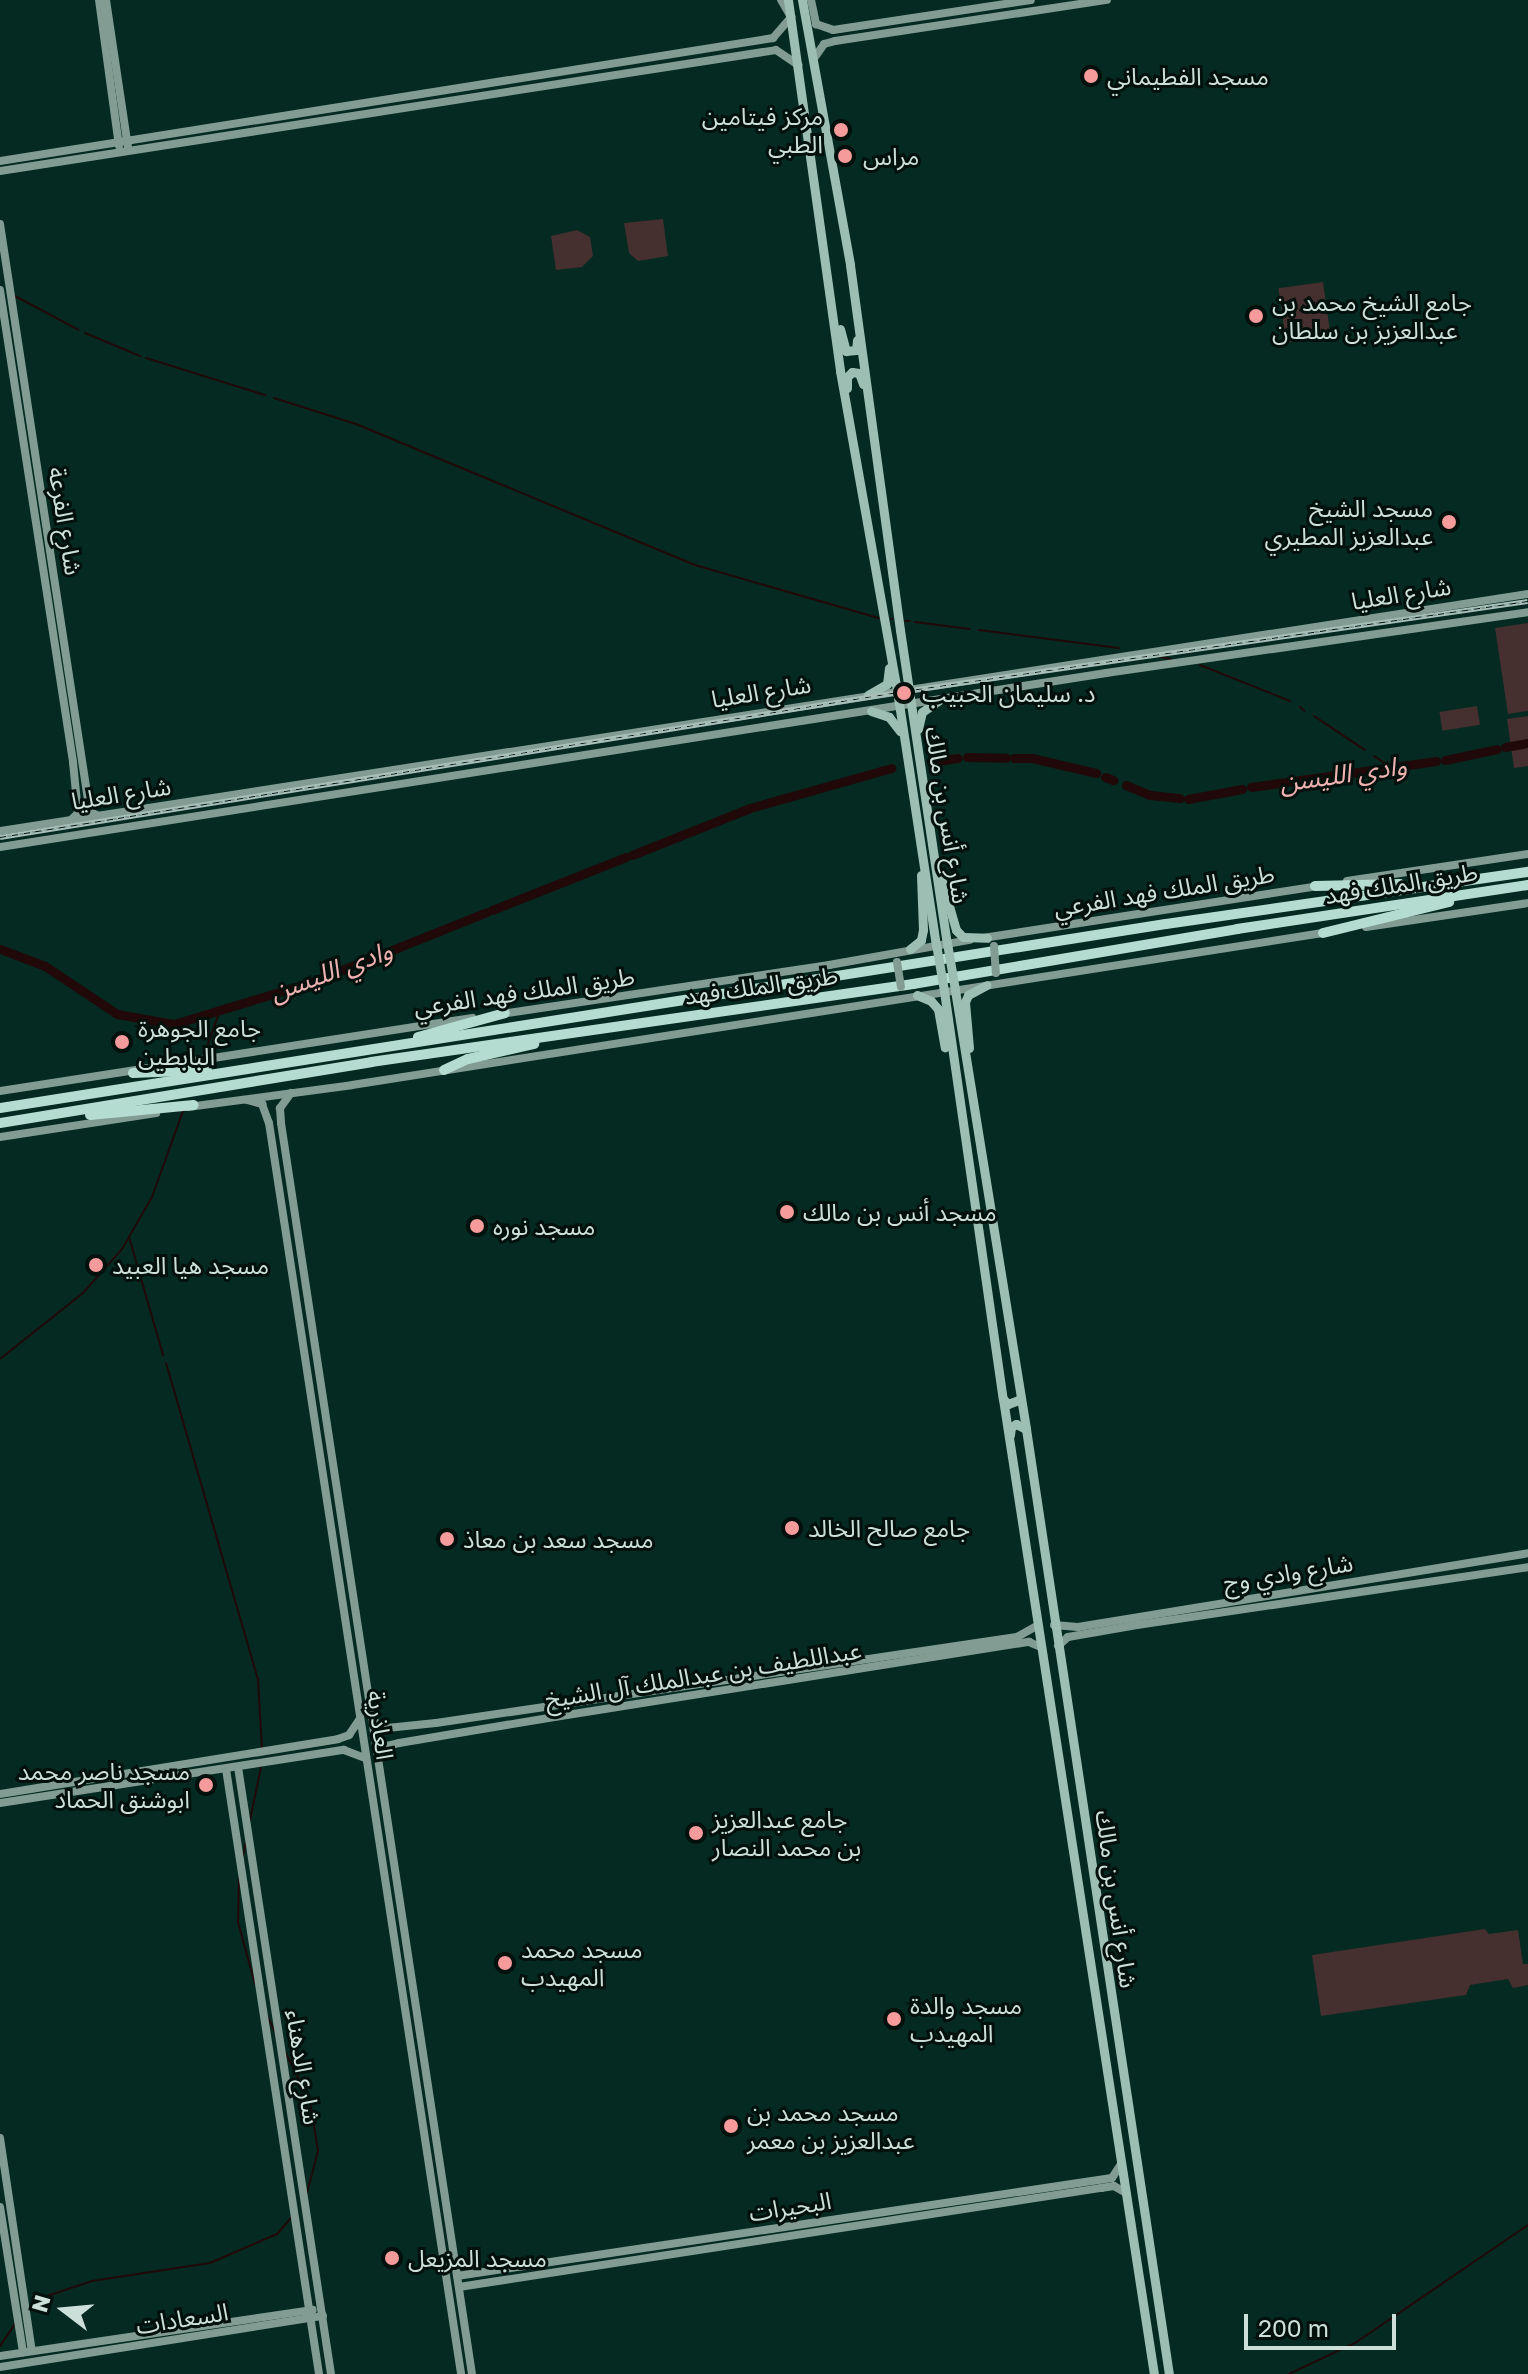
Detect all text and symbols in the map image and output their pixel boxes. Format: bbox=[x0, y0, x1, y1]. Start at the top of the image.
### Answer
place label: مسجد الفطيماني bbox=[1107, 62, 1269, 90]
marker: مسجد الفطيماني bbox=[1082, 67, 1100, 85]
place label: مركز فيتامين الطبي bbox=[702, 102, 823, 158]
marker: مركز فيتامين الطبي bbox=[830, 119, 852, 141]
place label: مراس bbox=[863, 142, 919, 170]
marker: مراس bbox=[834, 145, 856, 167]
place label: جامع الشيخ محمد بن عبدالعزيز بن سلطان bbox=[1272, 288, 1472, 344]
marker: جامع الشيخ محمد بن عبدالعزيز بن سلطان bbox=[1247, 307, 1265, 325]
street label: شارع الفرعة bbox=[43, 465, 89, 577]
place label: مسجد الشيخ عبدالعزيز المطيري bbox=[1264, 494, 1433, 550]
marker: مسجد الشيخ عبدالعزيز المطيري bbox=[1440, 513, 1458, 531]
street label: شارع العليا bbox=[1349, 571, 1453, 615]
street label: شارع العليا bbox=[709, 669, 813, 713]
place label: د. سليمان الحبيب bbox=[922, 679, 1096, 707]
marker: د. سليمان الحبيب bbox=[893, 682, 915, 704]
street label: شارع أنس بن مالك bbox=[920, 724, 976, 906]
water label: وادي الليسن bbox=[1277, 750, 1409, 798]
street label: شارع العليا bbox=[69, 771, 173, 815]
street label: طريق الملك فهد bbox=[1322, 857, 1480, 909]
street label: طريق الملك فهد الفرعي bbox=[1052, 858, 1276, 922]
water label: وادي الليسن bbox=[266, 934, 396, 1008]
street label: طريق الملك فهد bbox=[683, 960, 839, 1010]
street label: طريق الملك فهد الفرعي bbox=[412, 961, 636, 1021]
place label: جامع الجوهرة البابطين bbox=[138, 1014, 261, 1070]
marker: جامع الجوهرة البابطين bbox=[113, 1033, 131, 1051]
place label: مسجد أنس بن مالك bbox=[803, 1198, 997, 1226]
marker: مسجد أنس بن مالك bbox=[778, 1203, 796, 1221]
place label: مسجد نوره bbox=[493, 1212, 595, 1240]
marker: مسجد نوره bbox=[468, 1217, 486, 1235]
place label: مسجد هيا العبيد bbox=[112, 1251, 269, 1279]
marker: مسجد هيا العبيد bbox=[87, 1256, 105, 1274]
place label: جامع صالح الخالد bbox=[808, 1514, 970, 1542]
marker: جامع صالح الخالد bbox=[783, 1519, 801, 1537]
place label: مسجد سعد بن معاذ bbox=[463, 1525, 654, 1553]
marker: مسجد سعد بن معاذ bbox=[438, 1530, 456, 1548]
street label: شارع وادي وج bbox=[1221, 1548, 1355, 1596]
street label: عبداللطيف بن عبدالملك آل الشيخ bbox=[543, 1635, 863, 1713]
street label: العاذرية bbox=[362, 1688, 400, 1762]
place label: مسجد ناصر محمد ابوشنق الحماد bbox=[18, 1757, 190, 1813]
marker: مسجد ناصر محمد ابوشنق الحماد bbox=[197, 1776, 215, 1794]
place label: جامع عبدالعزيز بن محمد النصار bbox=[712, 1805, 861, 1861]
street label: شارع أنس بن مالك bbox=[1090, 1808, 1144, 1990]
marker: جامع عبدالعزيز بن محمد النصار bbox=[687, 1824, 705, 1842]
place label: مسجد محمد المهيدب bbox=[521, 1935, 643, 1991]
marker: مسجد محمد المهيدب bbox=[496, 1954, 514, 1972]
place label: مسجد والدة المهيدب bbox=[910, 1991, 1022, 2047]
street label: شارع الدهناء bbox=[281, 2007, 327, 2127]
marker: مسجد والدة المهيدب bbox=[885, 2010, 903, 2028]
place label: مسجد محمد بن عبدالعزيز بن معمر bbox=[747, 2098, 914, 2154]
marker: مسجد محمد بن عبدالعزيز بن معمر bbox=[722, 2117, 740, 2135]
street label: البحيرات bbox=[747, 2185, 833, 2227]
place label: مسجد المزيعل bbox=[408, 2244, 547, 2272]
marker: مسجد المزيعل bbox=[383, 2249, 401, 2267]
north arrow bbox=[24, 2270, 104, 2350]
text: N bbox=[25, 2291, 56, 2315]
street label: السعادات bbox=[134, 2297, 230, 2339]
scale bar bbox=[1248, 2298, 1400, 2348]
text: 200 m bbox=[1258, 2313, 1329, 2342]

